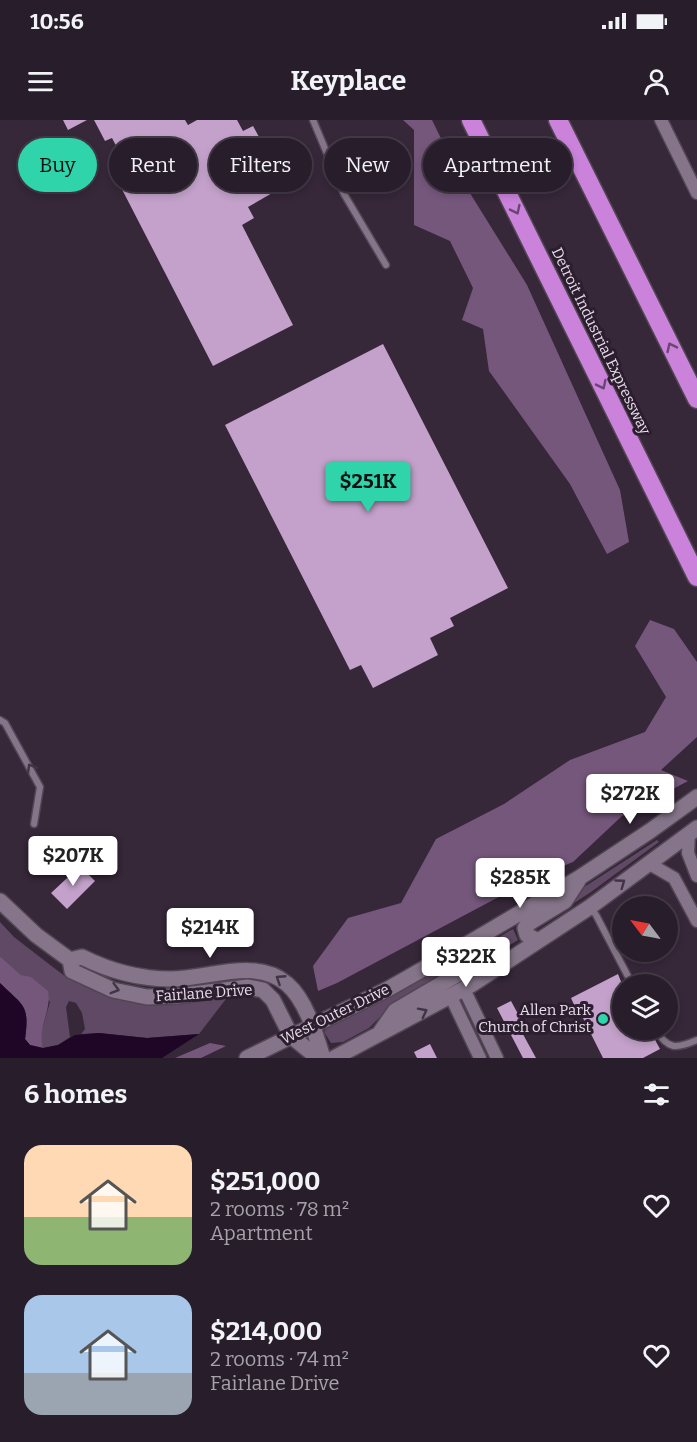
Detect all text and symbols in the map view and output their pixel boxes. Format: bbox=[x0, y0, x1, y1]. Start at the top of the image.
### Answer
text: 10:56 bbox=[30, 8, 84, 35]
icon: menu bbox=[24, 65, 57, 98]
text: Keyplace bbox=[291, 65, 406, 97]
icon: person bbox=[640, 65, 673, 98]
chip: Buy bbox=[18, 138, 97, 192]
chip: Rent bbox=[109, 138, 197, 192]
chip: Filters bbox=[209, 138, 312, 192]
chip: New bbox=[324, 138, 411, 192]
chip: Apartment bbox=[423, 138, 572, 192]
one-way arrow bbox=[508, 204, 520, 215]
street label: Detroit Industrial Expressway bbox=[548, 245, 654, 437]
one-way arrow bbox=[667, 342, 678, 353]
one-way arrow bbox=[595, 378, 607, 389]
pin: $251K bbox=[326, 462, 410, 513]
text: $251K bbox=[339, 469, 397, 493]
one-way arrow bbox=[27, 764, 38, 774]
pin: $272K bbox=[588, 774, 672, 825]
text: $272K bbox=[600, 781, 660, 805]
pin: $207K bbox=[31, 836, 115, 887]
text: $207K bbox=[42, 843, 104, 867]
pin: $285K bbox=[478, 858, 562, 909]
text: $285K bbox=[490, 865, 550, 889]
one-way arrow bbox=[615, 879, 626, 890]
north arrow bbox=[612, 896, 678, 962]
map controls bbox=[612, 896, 678, 1040]
pin: $214K bbox=[168, 908, 252, 959]
text: $214K bbox=[181, 915, 239, 939]
pin: $322K bbox=[424, 937, 508, 988]
text: $322K bbox=[436, 944, 496, 968]
button: layers bbox=[612, 974, 678, 1040]
one-way arrow bbox=[275, 975, 286, 986]
street label: West Outer Drive bbox=[278, 980, 392, 1048]
street label: Fairlane Drive bbox=[155, 981, 253, 1005]
one-way arrow bbox=[109, 982, 120, 994]
place label: Allen Park Church of Christ bbox=[478, 1001, 592, 1036]
one-way arrow bbox=[416, 1007, 427, 1019]
marker: Allen Park Church of Christ bbox=[596, 1012, 610, 1026]
icon: filters bbox=[640, 1078, 673, 1111]
text: 6 homes bbox=[24, 1079, 127, 1110]
text: $251,000 bbox=[210, 1166, 320, 1197]
icon: home bbox=[72, 1169, 144, 1241]
icon: heart bbox=[640, 1189, 673, 1222]
text: 2 rooms · 78 m² bbox=[210, 1197, 349, 1221]
text: Apartment bbox=[210, 1221, 313, 1245]
text: $214,000 bbox=[210, 1316, 322, 1347]
icon: home bbox=[72, 1319, 144, 1391]
icon: heart bbox=[640, 1339, 673, 1372]
text: 2 rooms · 74 m² bbox=[210, 1347, 349, 1371]
text: Fairlane Drive bbox=[210, 1371, 339, 1395]

